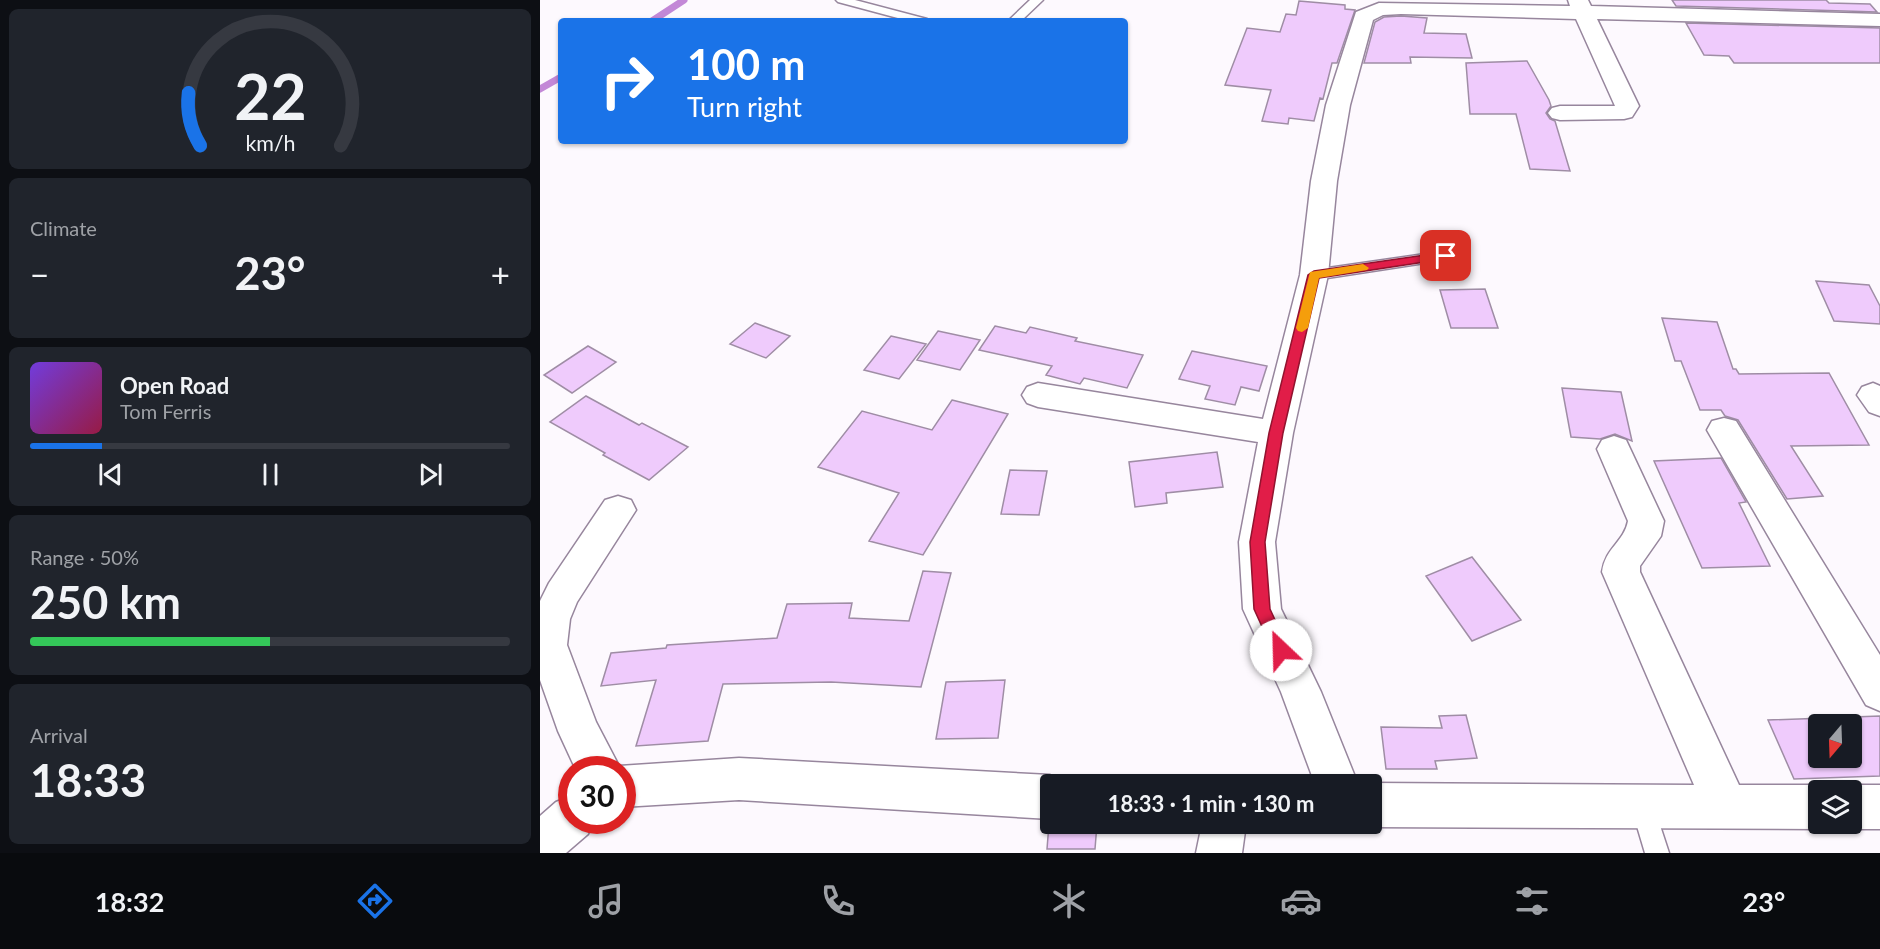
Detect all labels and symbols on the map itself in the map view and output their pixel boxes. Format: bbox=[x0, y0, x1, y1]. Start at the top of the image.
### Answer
pin bbox=[1420, 230, 1471, 281]
position arrow bbox=[1249, 618, 1313, 682]
north arrow bbox=[1808, 714, 1862, 768]
speed limit sign: 30 bbox=[558, 756, 636, 834]

